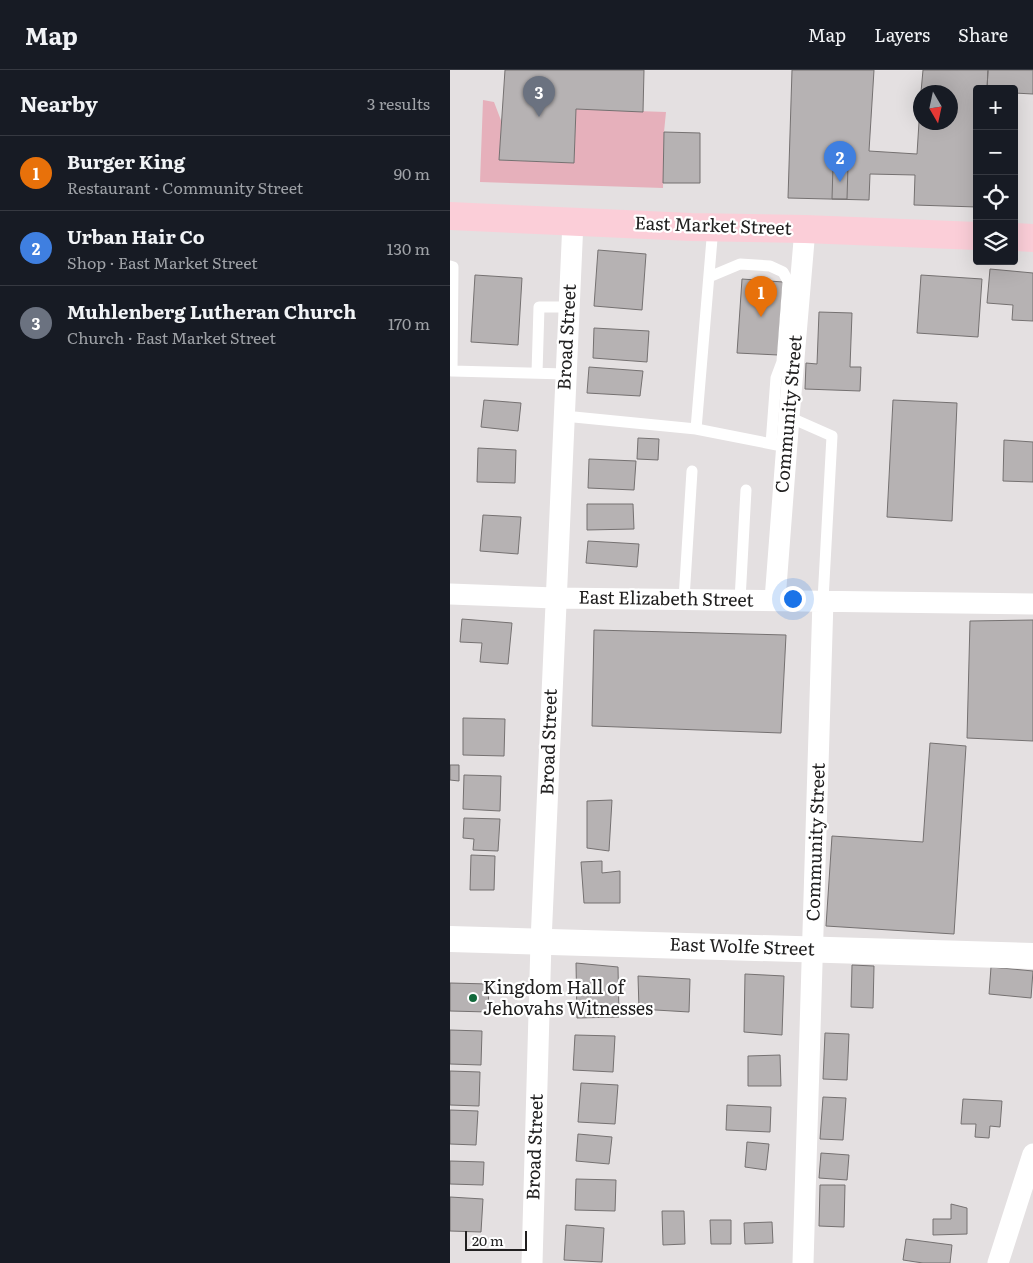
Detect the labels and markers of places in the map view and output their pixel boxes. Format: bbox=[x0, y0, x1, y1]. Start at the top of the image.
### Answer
pin: 3 bbox=[523, 76, 555, 117]
pin: 2 bbox=[824, 141, 856, 182]
pin: 1 bbox=[745, 276, 777, 317]
place label: Kingdom Hall of Jehovahs Witnesses bbox=[483, 973, 653, 1021]
marker: Kingdom Hall of Jehovahs Witnesses bbox=[467, 992, 479, 1004]

